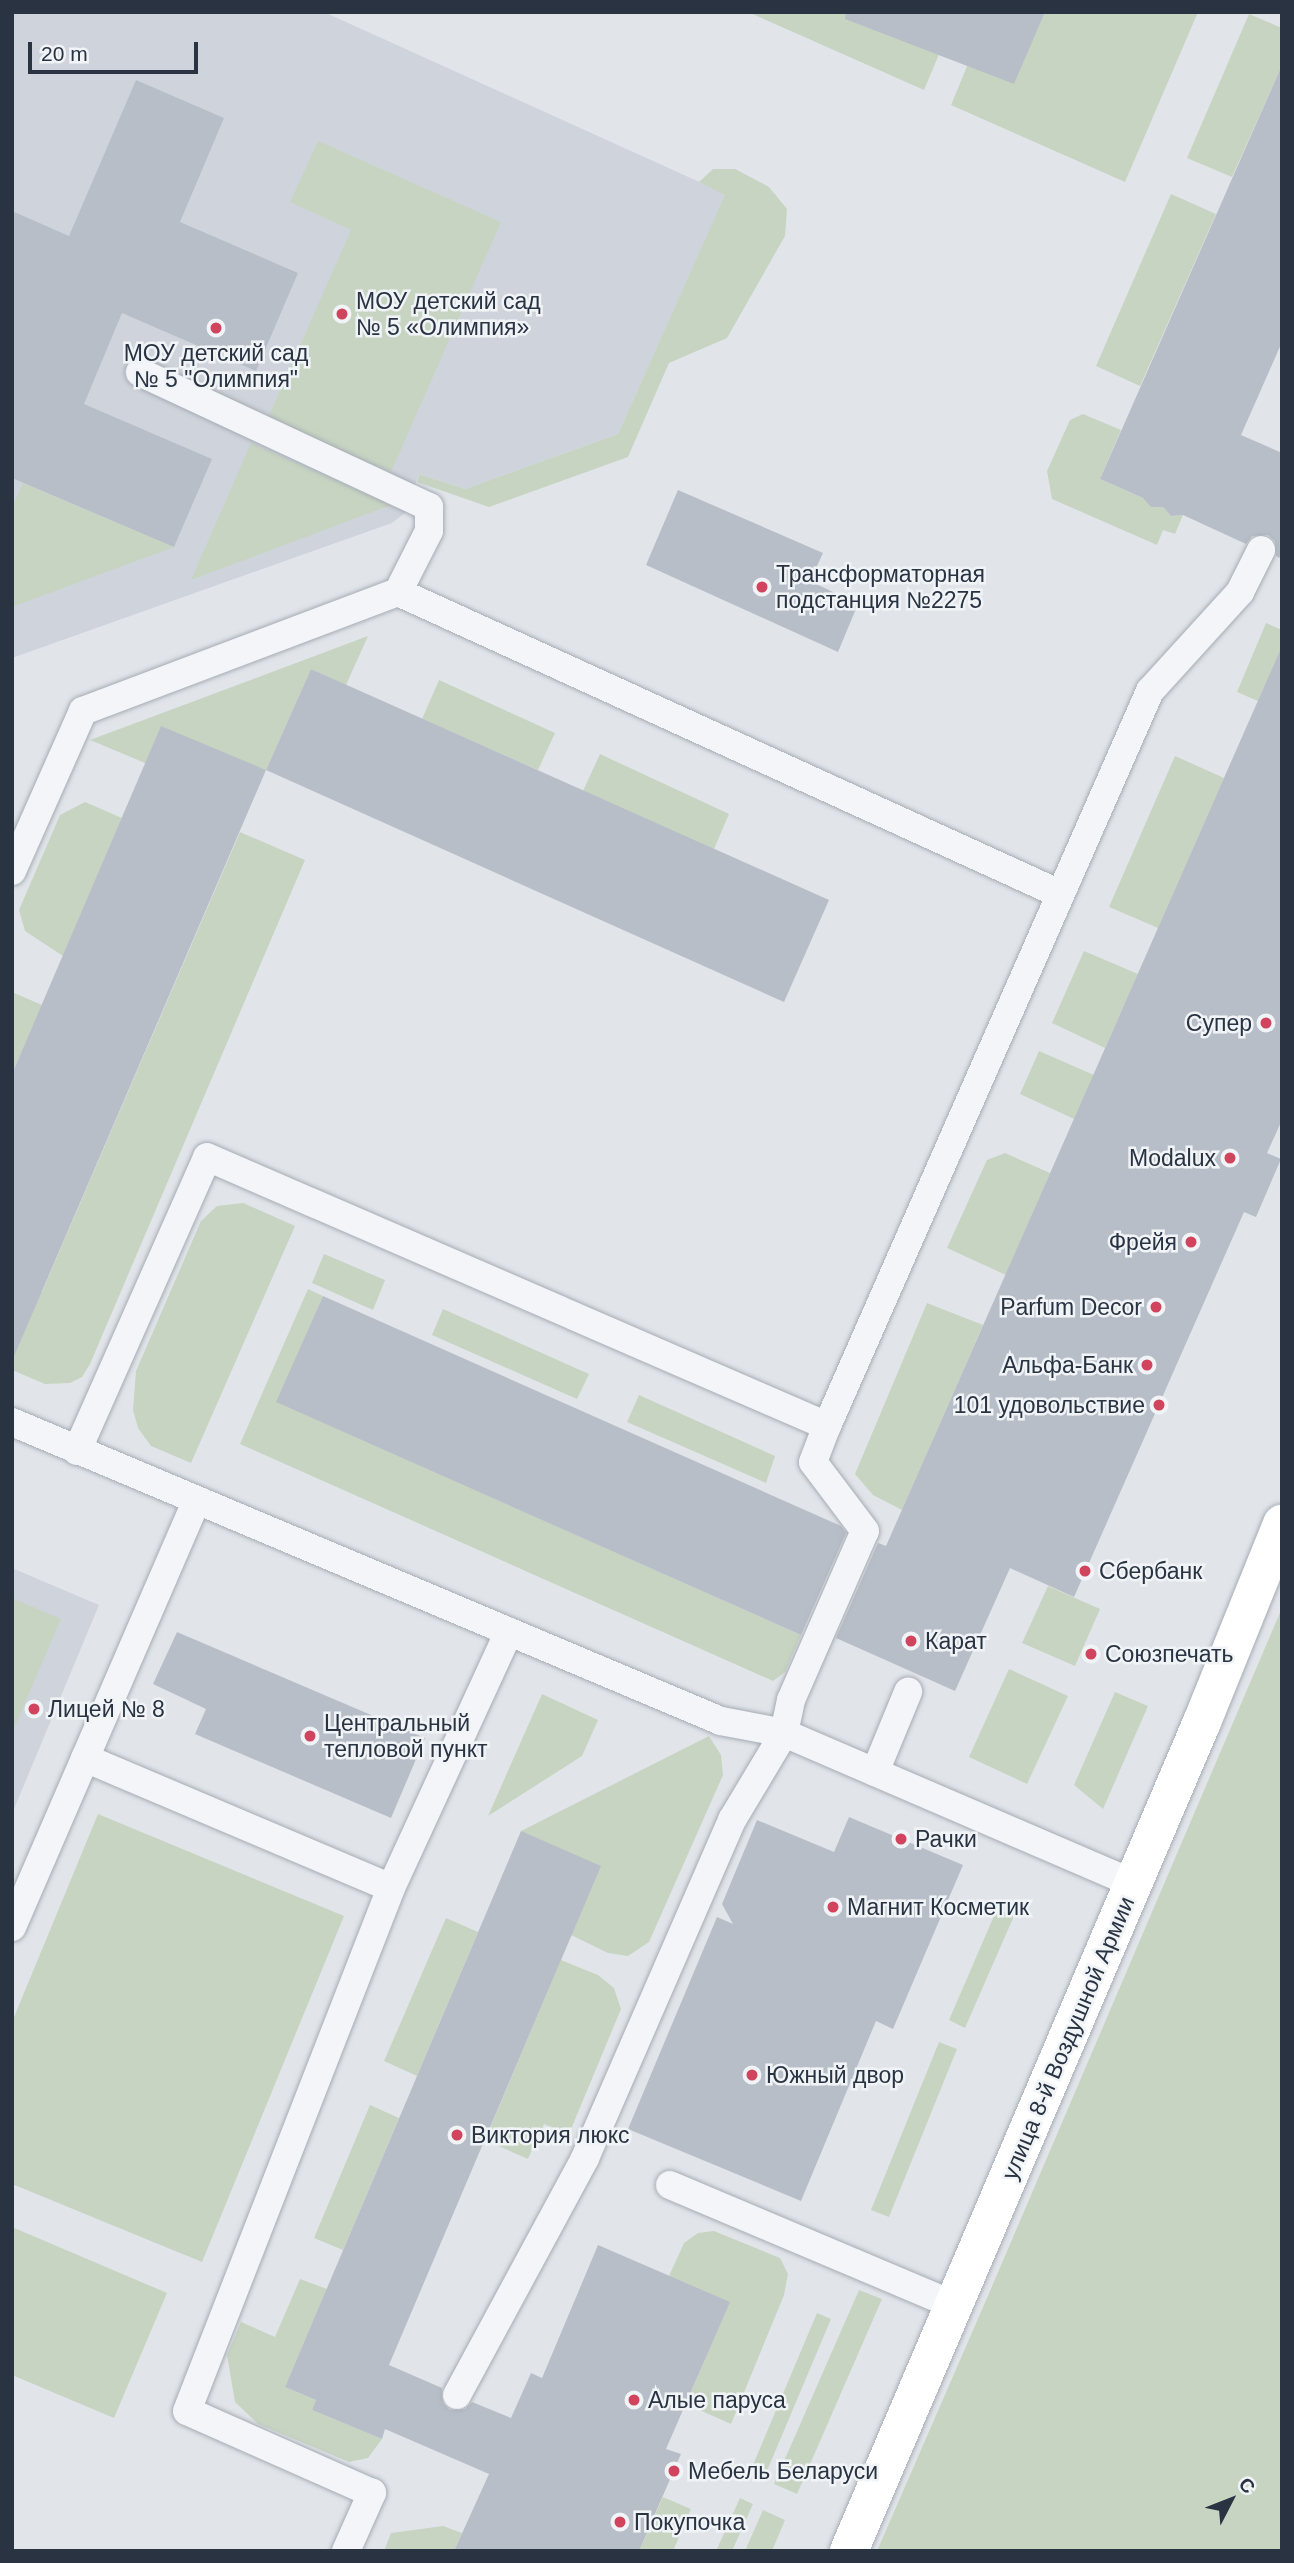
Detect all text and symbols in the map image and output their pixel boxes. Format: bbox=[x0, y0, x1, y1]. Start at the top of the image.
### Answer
scale bar bbox=[32, 28, 201, 72]
text: 20 m bbox=[41, 42, 88, 65]
place label: МОУ детский сад № 5 «Олимпия» bbox=[356, 287, 541, 341]
marker: МОУ детский сад № 5 «Олимпия» bbox=[334, 306, 350, 322]
marker: МОУ детский сад № 5 "Олимпия" bbox=[208, 320, 224, 336]
place label: МОУ детский сад № 5 "Олимпия" bbox=[124, 339, 308, 393]
place label: Трансформаторная подстанция №2275 bbox=[776, 560, 985, 614]
marker: Трансформаторная подстанция №2275 bbox=[754, 579, 770, 595]
place label: Супер bbox=[1186, 1009, 1252, 1037]
marker: Супер bbox=[1258, 1015, 1274, 1031]
place label: Modalux bbox=[1129, 1144, 1216, 1172]
marker: Modalux bbox=[1222, 1150, 1238, 1166]
place label: Фрейя bbox=[1109, 1228, 1177, 1256]
marker: Фрейя bbox=[1183, 1234, 1199, 1250]
place label: Parfum Decor bbox=[1000, 1293, 1142, 1321]
marker: Parfum Decor bbox=[1148, 1299, 1164, 1315]
place label: Альфа-Банк bbox=[1002, 1351, 1133, 1379]
marker: Альфа-Банк bbox=[1139, 1357, 1155, 1373]
place label: 101 удовольствие bbox=[954, 1391, 1145, 1419]
marker: 101 удовольствие bbox=[1151, 1397, 1167, 1413]
place label: Сбербанк bbox=[1099, 1557, 1202, 1585]
marker: Сбербанк bbox=[1077, 1563, 1093, 1579]
place label: Карат bbox=[925, 1627, 987, 1655]
marker: Карат bbox=[903, 1633, 919, 1649]
place label: Союзпечать bbox=[1105, 1640, 1233, 1668]
marker: Союзпечать bbox=[1083, 1646, 1099, 1662]
place label: Лицей № 8 bbox=[48, 1695, 165, 1723]
marker: Лицей № 8 bbox=[26, 1701, 42, 1717]
place label: Центральный тепловой пункт bbox=[324, 1709, 487, 1763]
marker: Центральный тепловой пункт bbox=[302, 1728, 318, 1744]
place label: Рачки bbox=[915, 1825, 977, 1853]
marker: Рачки bbox=[893, 1831, 909, 1847]
street label: улица 8-й Воздушной Армии bbox=[996, 1892, 1140, 2184]
place label: Магнит Косметик bbox=[847, 1893, 1029, 1921]
marker: Магнит Косметик bbox=[825, 1899, 841, 1915]
place label: Южный двор bbox=[766, 2061, 904, 2089]
marker: Южный двор bbox=[744, 2067, 760, 2083]
place label: Виктория люкс bbox=[471, 2121, 630, 2149]
marker: Виктория люкс bbox=[449, 2127, 465, 2143]
place label: Алые паруса bbox=[648, 2386, 786, 2414]
marker: Алые паруса bbox=[626, 2392, 642, 2408]
place label: Мебель Беларуси bbox=[688, 2457, 878, 2485]
marker: Мебель Беларуси bbox=[666, 2463, 682, 2479]
north arrow bbox=[1196, 2465, 1266, 2535]
text: С bbox=[1235, 2473, 1259, 2498]
place label: Покупочка bbox=[634, 2508, 745, 2536]
marker: Покупочка bbox=[612, 2514, 628, 2530]

